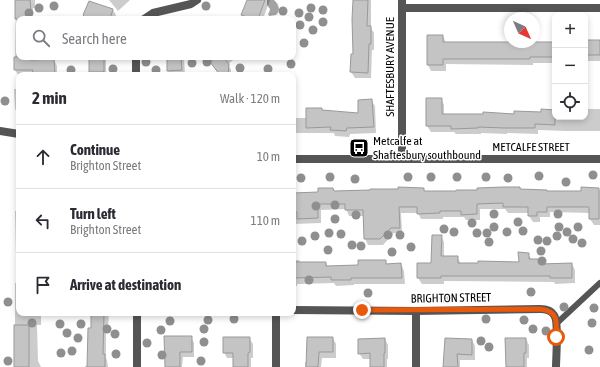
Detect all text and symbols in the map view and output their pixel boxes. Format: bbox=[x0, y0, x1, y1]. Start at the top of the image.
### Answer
north arrow bbox=[504, 12, 540, 48]
map controls bbox=[552, 12, 588, 120]
button: + bbox=[552, 12, 588, 48]
search box bbox=[16, 16, 296, 60]
street label: SHAFTESBURY AVENUE bbox=[383, 17, 397, 117]
icon: search bbox=[30, 27, 52, 49]
text: Search here bbox=[62, 30, 127, 47]
button: − bbox=[552, 48, 588, 84]
button: locate bbox=[552, 84, 588, 120]
text: 2 min bbox=[32, 88, 67, 108]
text: Walk · 120 m bbox=[220, 91, 280, 106]
place label: Metcalfe at Shaftesbury southbound bbox=[373, 134, 481, 162]
bus stop icon: Metcalfe at Shaftesbury southbound bbox=[348, 137, 370, 159]
street label: METCALFE STREET bbox=[492, 140, 570, 154]
text: Continue bbox=[70, 141, 120, 158]
icon: ahead bbox=[32, 146, 54, 168]
text: 10 m bbox=[257, 149, 280, 164]
text: Brighton Street bbox=[70, 158, 141, 173]
text: Turn left bbox=[70, 205, 116, 222]
icon: left bbox=[32, 210, 54, 232]
text: 110 m bbox=[251, 213, 280, 228]
text: Brighton Street bbox=[70, 222, 141, 237]
icon: arrive bbox=[32, 274, 54, 296]
text: Arrive at destination bbox=[70, 276, 181, 293]
street label: BRIGHTON STREET bbox=[411, 290, 492, 306]
route end bbox=[353, 301, 371, 319]
route start bbox=[547, 328, 565, 346]

